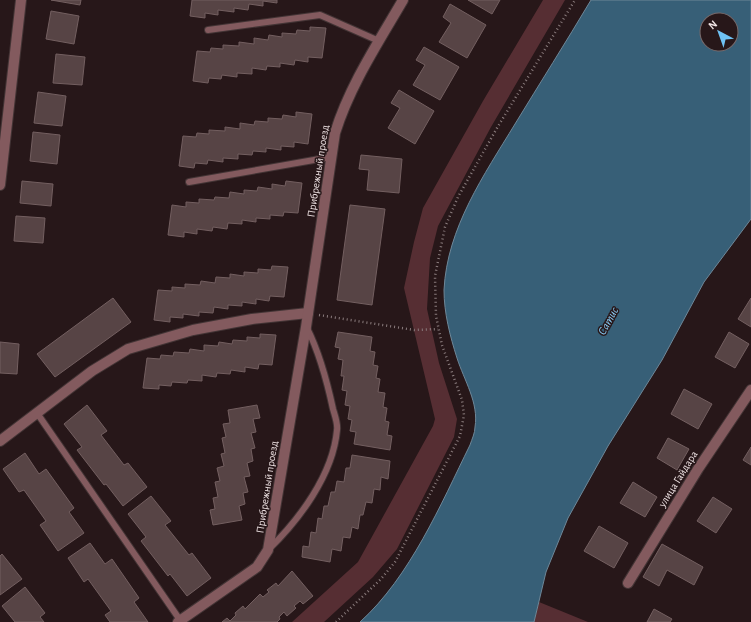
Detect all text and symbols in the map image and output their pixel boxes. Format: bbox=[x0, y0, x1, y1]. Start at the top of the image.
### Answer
north arrow bbox=[699, 12, 739, 52]
text: N bbox=[706, 18, 719, 31]
street label: Прибрежный проезд bbox=[305, 124, 331, 218]
water label: Сатис bbox=[596, 304, 621, 337]
street label: Прибрежный проезд bbox=[254, 440, 280, 534]
street label: улица Гайдара bbox=[656, 449, 700, 510]

